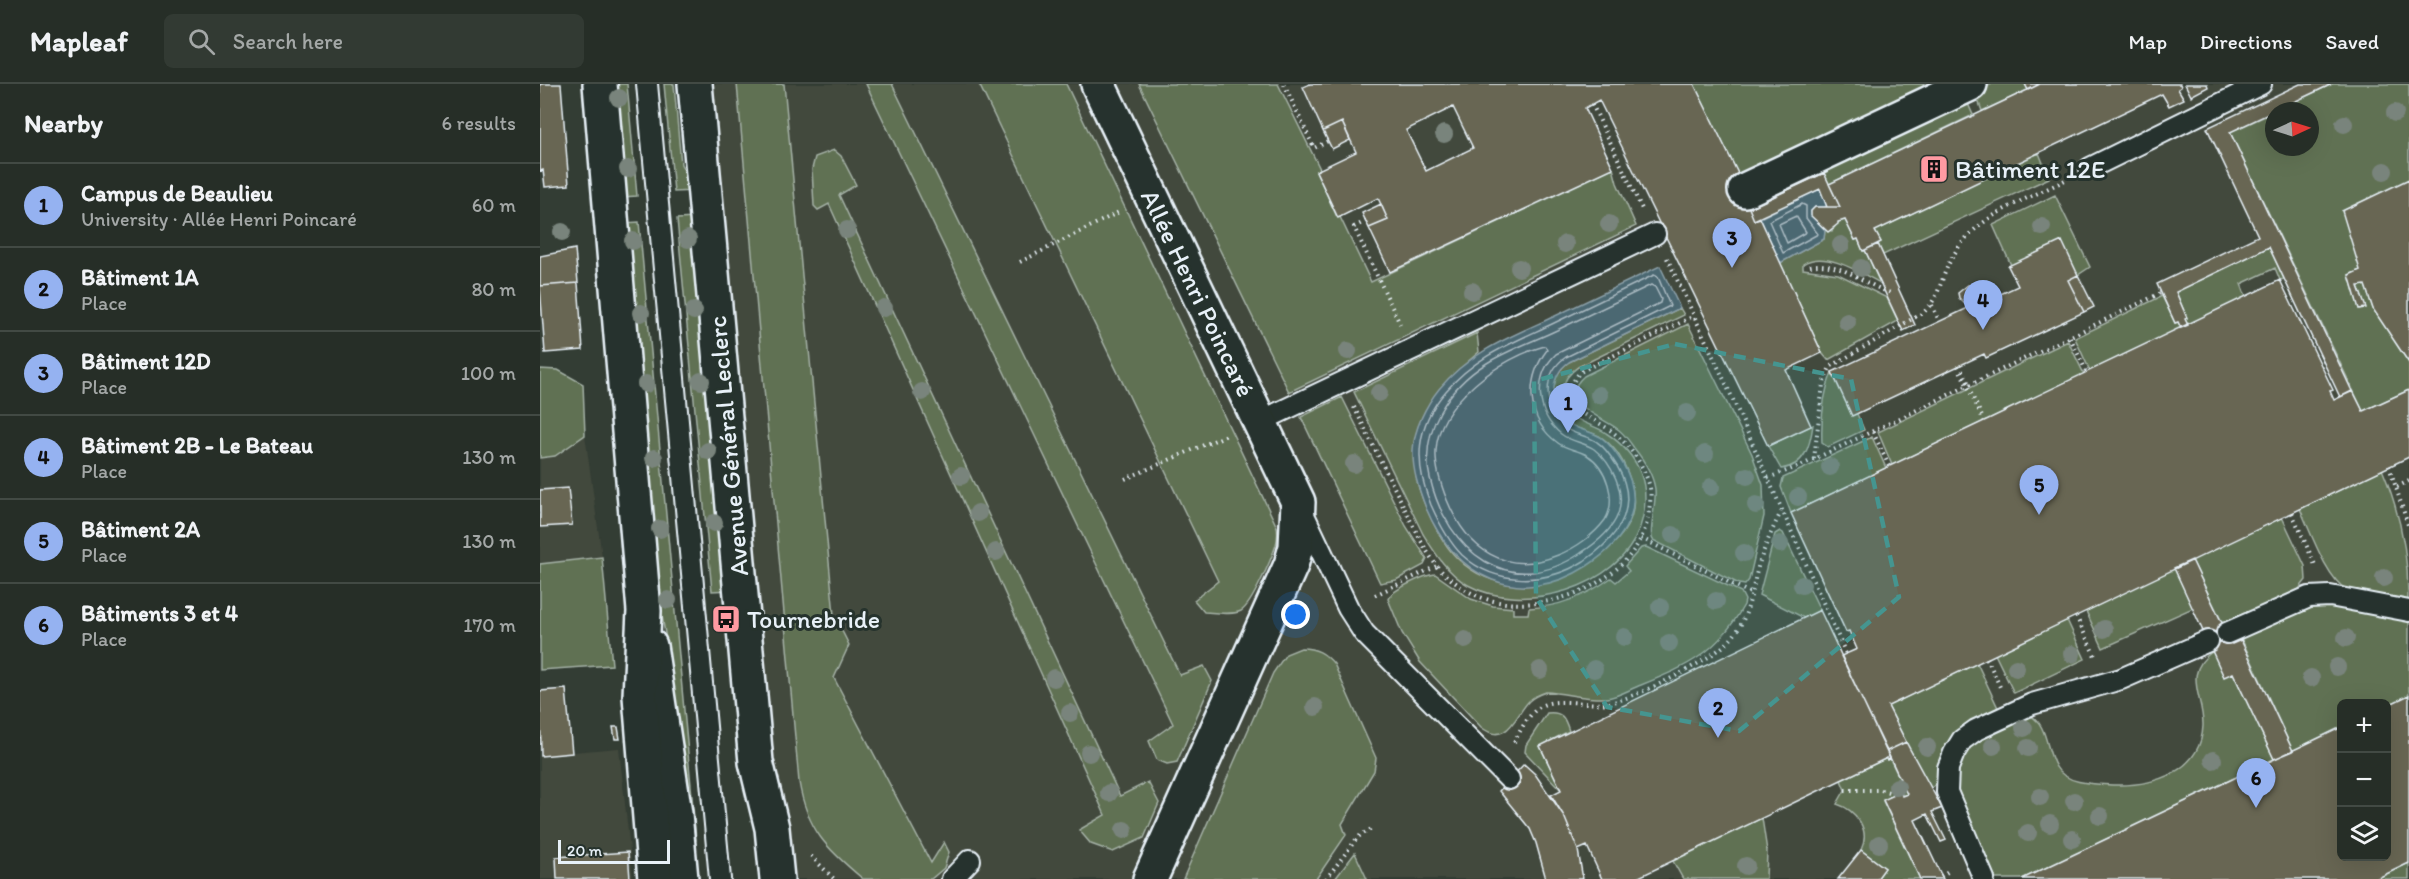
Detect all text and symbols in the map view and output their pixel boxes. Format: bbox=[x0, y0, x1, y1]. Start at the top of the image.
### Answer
search box bbox=[164, 14, 584, 68]
text: Mapleaf bbox=[30, 24, 128, 58]
icon: search bbox=[185, 25, 218, 58]
text: Search here bbox=[233, 28, 343, 55]
text: Map bbox=[2129, 29, 2167, 54]
text: Directions bbox=[2200, 29, 2292, 54]
text: Saved bbox=[2325, 29, 2379, 54]
north arrow bbox=[2265, 102, 2319, 156]
text: Nearby bbox=[24, 107, 103, 139]
text: 6 results bbox=[442, 111, 516, 135]
building icon: Bâtiment 12E bbox=[1918, 153, 1950, 185]
place label: Bâtiment 12E bbox=[1955, 153, 2105, 185]
text: Campus de Beaulieu bbox=[81, 180, 273, 207]
street label: Allée Henri Poincaré bbox=[1134, 184, 1262, 402]
text: 1 bbox=[39, 193, 48, 217]
text: 60 m bbox=[472, 193, 516, 217]
text: University · Allée Henri Poincaré bbox=[81, 207, 357, 231]
pin: 3 bbox=[1712, 218, 1752, 268]
text: Bâtiment 1A bbox=[81, 264, 199, 291]
text: 2 bbox=[38, 277, 49, 301]
text: 80 m bbox=[471, 277, 516, 301]
pin: 4 bbox=[1964, 280, 2002, 330]
text: Place bbox=[81, 291, 127, 315]
street label: Avenue Général Leclerc bbox=[701, 314, 755, 578]
text: Bâtiment 12D bbox=[81, 348, 211, 375]
text: 3 bbox=[38, 361, 49, 385]
text: 100 m bbox=[461, 361, 516, 385]
text: Place bbox=[81, 375, 127, 399]
pin: 1 bbox=[1548, 384, 1588, 433]
text: Bâtiment 2B - Le Bateau bbox=[81, 432, 313, 459]
text: 4 bbox=[37, 445, 50, 469]
text: 130 m bbox=[462, 445, 516, 469]
text: Place bbox=[81, 459, 127, 483]
pin: 5 bbox=[2020, 466, 2058, 515]
text: Bâtiment 2A bbox=[81, 516, 200, 543]
text: 5 bbox=[38, 529, 49, 553]
text: 130 m bbox=[462, 529, 516, 553]
text: Place bbox=[81, 543, 127, 567]
text: Bâtiments 3 et 4 bbox=[81, 600, 238, 627]
your location bbox=[1281, 600, 1310, 629]
bus stop icon: Tournebride bbox=[710, 603, 742, 635]
place label: Tournebride bbox=[747, 603, 880, 635]
text: 6 bbox=[38, 613, 49, 637]
text: 170 m bbox=[463, 613, 516, 637]
text: Place bbox=[81, 627, 127, 651]
pin: 2 bbox=[1698, 688, 1738, 738]
map controls bbox=[2337, 699, 2391, 861]
button: + bbox=[2337, 699, 2391, 753]
button: − bbox=[2337, 753, 2391, 807]
pin: 6 bbox=[2236, 758, 2276, 808]
button: layers bbox=[2337, 807, 2391, 861]
scale bar bbox=[558, 837, 670, 864]
text: 20 m bbox=[567, 841, 602, 860]

